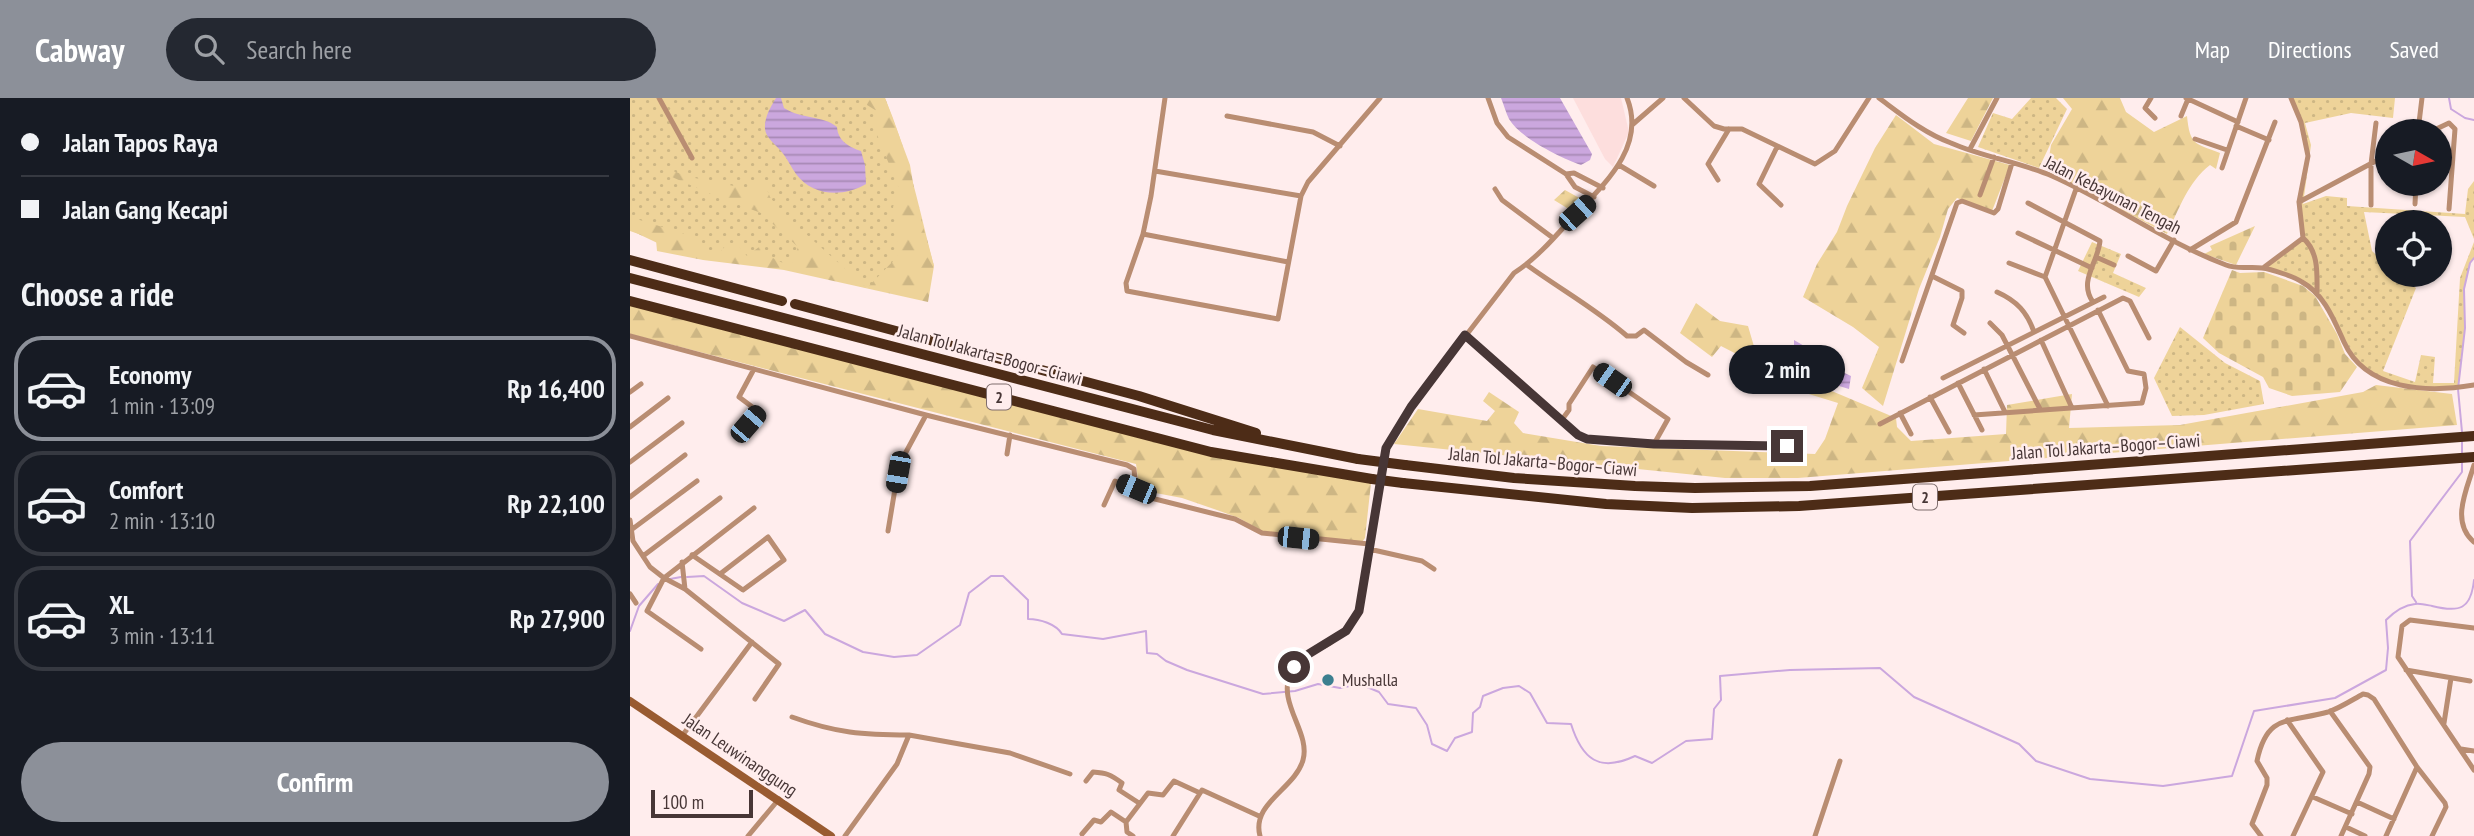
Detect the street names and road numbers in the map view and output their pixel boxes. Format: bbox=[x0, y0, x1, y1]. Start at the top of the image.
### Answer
street label: Jalan Kebayunan Tengah bbox=[2040, 150, 2186, 239]
street label: Jalan Tol Jakarta–Bogor–Ciawi bbox=[895, 319, 1084, 390]
road number: 2 bbox=[987, 384, 1011, 410]
street label: Jalan Tol Jakarta–Bogor–Ciawi bbox=[2010, 428, 2201, 465]
street label: Jalan Tol Jakarta–Bogor–Ciawi bbox=[1447, 442, 1638, 481]
road number: 2 bbox=[1913, 484, 1937, 510]
street label: Jalan Leuwinanggung bbox=[678, 707, 802, 801]

